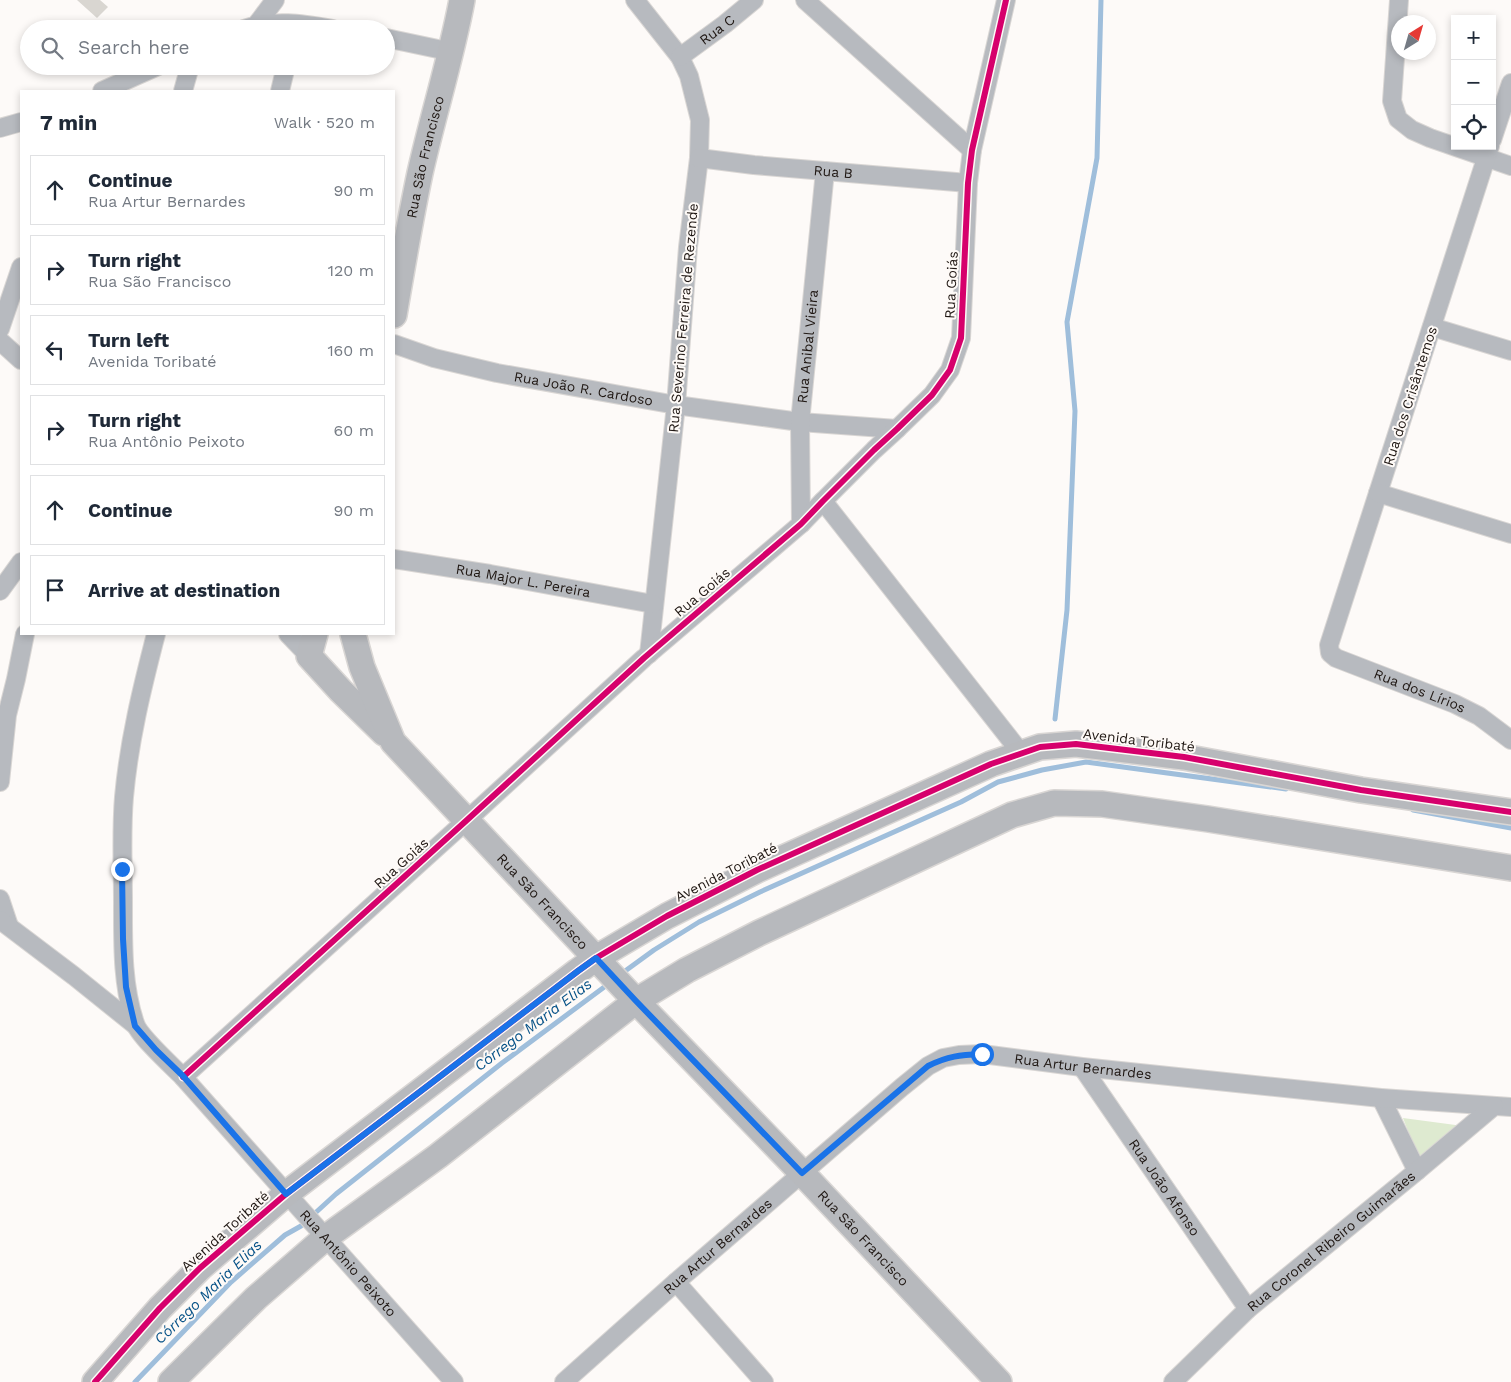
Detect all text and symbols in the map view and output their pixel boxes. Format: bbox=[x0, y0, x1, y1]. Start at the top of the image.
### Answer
street label: Rua C bbox=[696, 11, 738, 48]
north arrow bbox=[1391, 15, 1436, 60]
map controls bbox=[1451, 15, 1496, 150]
button: + bbox=[1451, 15, 1496, 60]
search box bbox=[20, 20, 395, 75]
icon: search bbox=[38, 34, 66, 62]
text: Search here bbox=[78, 36, 189, 59]
button: − bbox=[1451, 60, 1496, 105]
street label: Rua São Francisco bbox=[403, 94, 447, 220]
button: locate bbox=[1451, 105, 1496, 150]
text: 7 min bbox=[40, 110, 97, 135]
text: Walk · 520 m bbox=[274, 113, 375, 132]
street label: Rua B bbox=[813, 162, 854, 181]
text: Continue bbox=[88, 169, 172, 192]
icon: ahead bbox=[41, 176, 69, 204]
text: 90 m bbox=[333, 181, 374, 200]
text: Rua Artur Bernardes bbox=[88, 192, 246, 211]
street label: Rua Severino Ferreira de Rezende bbox=[665, 203, 701, 433]
text: Turn right bbox=[88, 249, 181, 272]
street label: Rua Goiás bbox=[941, 251, 961, 319]
icon: right bbox=[41, 256, 69, 284]
text: 120 m bbox=[328, 261, 374, 280]
text: Rua São Francisco bbox=[88, 272, 231, 291]
street label: Rua Anibal Vieira bbox=[794, 289, 821, 404]
street label: Rua dos Crisântemos bbox=[1380, 324, 1440, 468]
text: Turn left bbox=[88, 329, 169, 352]
icon: left bbox=[41, 336, 69, 364]
text: 160 m bbox=[327, 341, 374, 360]
text: Avenida Toribaté bbox=[88, 352, 216, 371]
street label: Rua João R. Cardoso bbox=[513, 368, 654, 409]
text: Turn right bbox=[88, 409, 181, 432]
icon: right bbox=[41, 416, 69, 444]
text: 60 m bbox=[334, 421, 374, 440]
text: Rua Antônio Peixoto bbox=[88, 432, 245, 451]
icon: ahead bbox=[41, 496, 69, 524]
text: Continue bbox=[88, 499, 172, 522]
text: 90 m bbox=[333, 501, 374, 520]
street label: Rua Major L. Pereira bbox=[455, 561, 592, 600]
street label: Rua Goiás bbox=[671, 564, 733, 620]
icon: arrive bbox=[41, 576, 69, 604]
text: Arrive at destination bbox=[88, 579, 280, 602]
street label: Rua dos Lírios bbox=[1372, 665, 1468, 716]
street label: Avenida Toribaté bbox=[1082, 725, 1196, 755]
street label: Rua Goiás bbox=[370, 834, 432, 892]
street label: Avenida Toribaté bbox=[672, 839, 780, 905]
street label: Rua São Francisco bbox=[494, 850, 591, 953]
route end bbox=[111, 858, 134, 881]
water label: Córrego Maria Elias bbox=[471, 975, 596, 1075]
route start bbox=[971, 1043, 994, 1066]
street label: Rua Artur Bernardes bbox=[1013, 1050, 1152, 1082]
street label: Rua João Afonso bbox=[1126, 1136, 1203, 1239]
street label: Rua Coronel Ribeiro Guimarães bbox=[1244, 1168, 1418, 1314]
street label: Avenida Toribaté bbox=[178, 1187, 272, 1275]
street label: Rua São Francisco bbox=[814, 1187, 912, 1289]
street label: Rua Artur Bernardes bbox=[660, 1195, 775, 1297]
street label: Rua Antônio Peixoto bbox=[297, 1206, 400, 1320]
water label: Córrego Maria Elias bbox=[151, 1236, 266, 1348]

